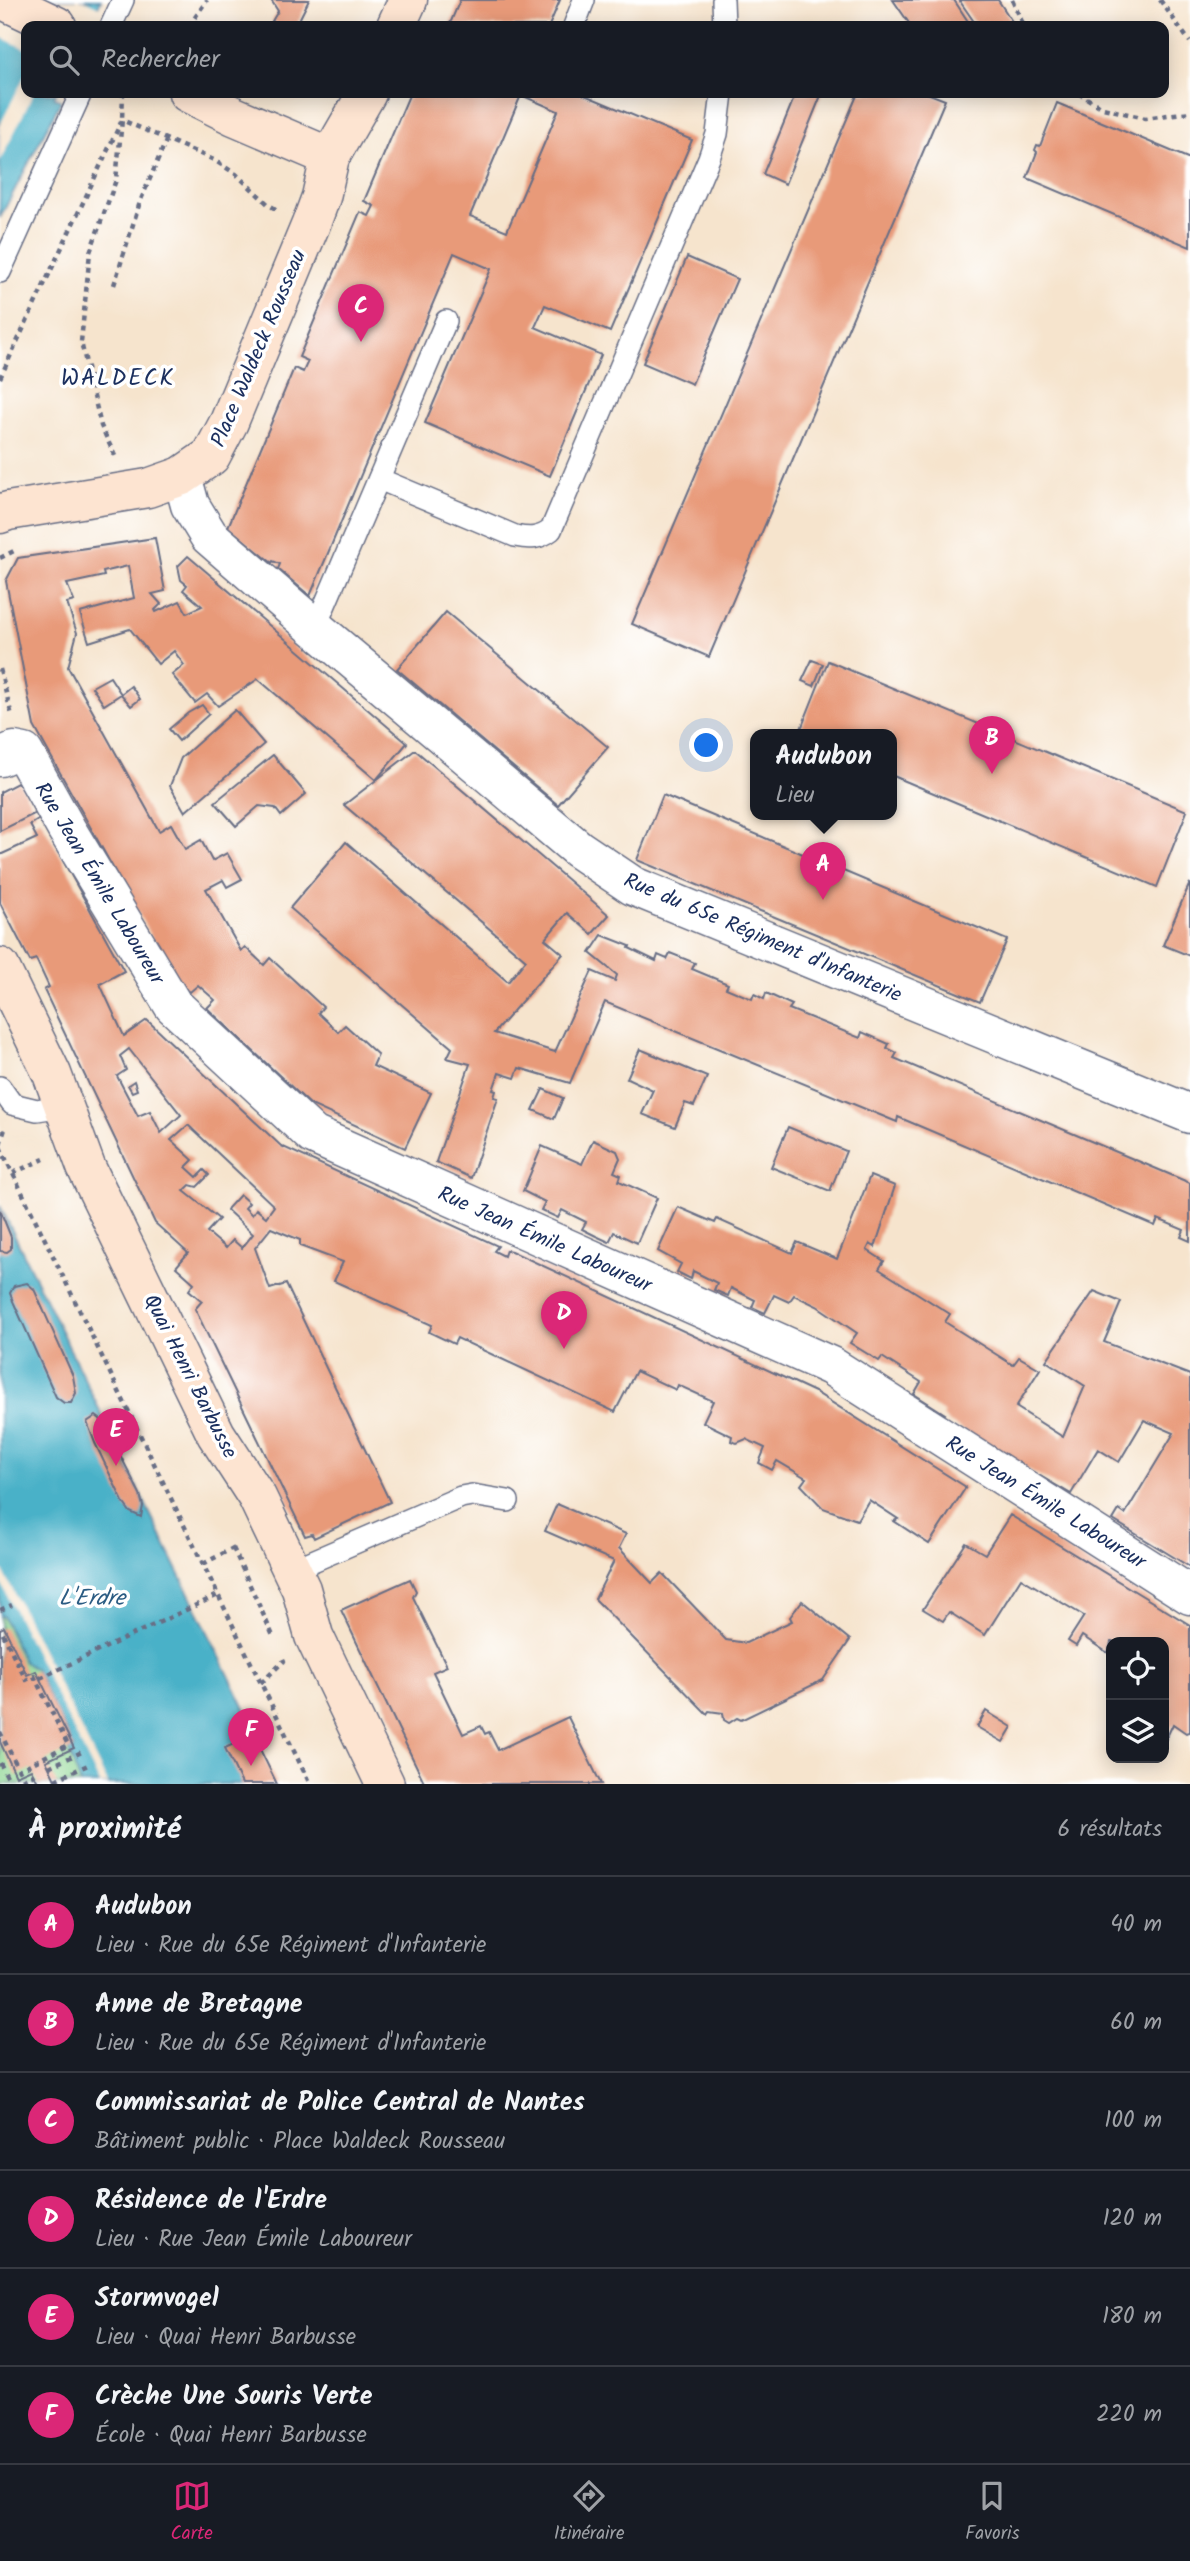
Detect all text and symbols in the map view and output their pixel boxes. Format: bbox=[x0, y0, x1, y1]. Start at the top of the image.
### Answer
search box bbox=[21, 21, 1169, 98]
text: Rechercher bbox=[101, 39, 220, 81]
icon: search bbox=[45, 41, 83, 79]
street label: Place Waldeck Rousseau bbox=[203, 245, 316, 452]
pin: C bbox=[338, 284, 384, 342]
district label: WALDECK bbox=[61, 361, 175, 397]
pin: B bbox=[969, 716, 1015, 774]
your location bbox=[689, 728, 723, 762]
popup bbox=[750, 729, 897, 820]
text: Audubon bbox=[775, 736, 872, 778]
street label: Rue Jean Émile Laboureur bbox=[25, 776, 173, 992]
text: Lieu bbox=[775, 778, 815, 814]
pin: A bbox=[800, 842, 846, 900]
street label: Rue du 65e Régiment d'Infanterie bbox=[618, 865, 907, 1012]
street label: Rue Jean Émile Laboureur bbox=[432, 1178, 658, 1303]
street label: Quai Henri Barbusse bbox=[134, 1289, 246, 1465]
pin: D bbox=[541, 1291, 587, 1349]
pin: E bbox=[93, 1408, 139, 1466]
street label: Rue Jean Émile Laboureur bbox=[938, 1428, 1153, 1579]
water label: L'Erdre bbox=[59, 1581, 128, 1617]
map controls bbox=[1106, 1637, 1169, 1763]
button: locate bbox=[1106, 1637, 1169, 1700]
button: layers bbox=[1106, 1700, 1169, 1763]
pin: F bbox=[228, 1708, 274, 1766]
text: À proximité bbox=[28, 1806, 181, 1854]
text: 6 résultats bbox=[1057, 1812, 1162, 1848]
text: Audubon bbox=[95, 1886, 192, 1928]
text: A bbox=[44, 1907, 58, 1943]
text: 40 m bbox=[1110, 1907, 1162, 1943]
text: Lieu · Rue du 65e Régiment d'Infanterie bbox=[95, 1928, 486, 1964]
text: Anne de Bretagne bbox=[95, 1984, 303, 2026]
text: B bbox=[44, 2005, 58, 2041]
text: 60 m bbox=[1110, 2005, 1162, 2041]
text: Lieu · Rue du 65e Régiment d'Infanterie bbox=[95, 2026, 486, 2062]
text: Commissariat de Police Central de Nantes bbox=[95, 2082, 585, 2124]
text: C bbox=[44, 2103, 58, 2139]
text: 100 m bbox=[1104, 2103, 1162, 2139]
text: Bâtiment public · Place Waldeck Rousseau bbox=[95, 2124, 505, 2160]
text: Résidence de l'Erdre bbox=[95, 2180, 327, 2222]
text: D bbox=[43, 2201, 59, 2237]
text: 120 m bbox=[1102, 2201, 1162, 2237]
text: Lieu · Rue Jean Émile Laboureur bbox=[95, 2222, 412, 2258]
text: Stormvogel bbox=[95, 2278, 219, 2320]
text: E bbox=[45, 2299, 57, 2335]
text: 180 m bbox=[1102, 2299, 1162, 2335]
text: Lieu · Quai Henri Barbusse bbox=[95, 2320, 356, 2356]
text: Crèche Une Souris Verte bbox=[95, 2376, 372, 2418]
text: F bbox=[45, 2397, 57, 2433]
text: 220 m bbox=[1096, 2397, 1162, 2433]
text: École · Quai Henri Barbusse bbox=[95, 2418, 367, 2454]
tab: Carte bbox=[170, 2477, 213, 2549]
tab: Itinéraire bbox=[554, 2477, 624, 2549]
tab: Favoris bbox=[965, 2477, 1020, 2549]

